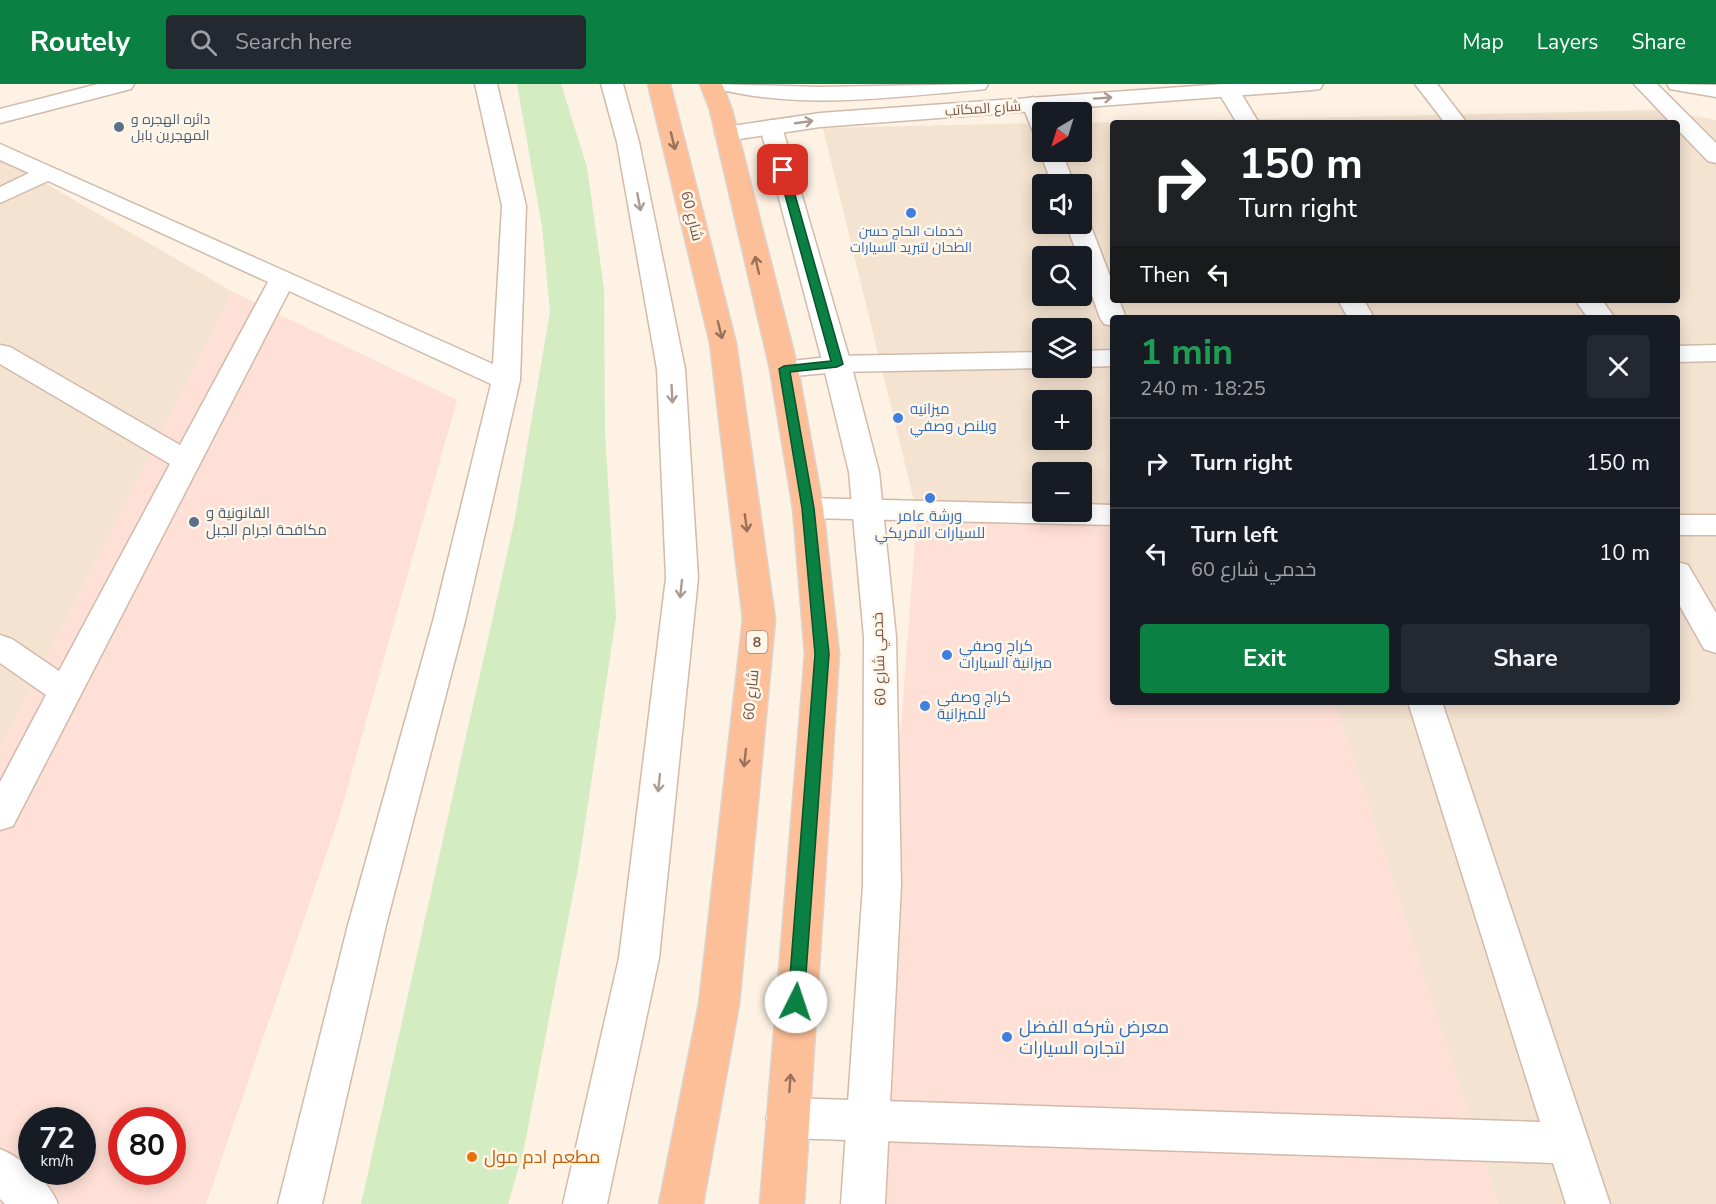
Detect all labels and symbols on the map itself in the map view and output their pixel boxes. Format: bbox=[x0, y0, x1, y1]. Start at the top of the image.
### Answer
one-way arrow bbox=[1093, 93, 1113, 104]
street label: شارع المکاتب bbox=[944, 96, 1022, 121]
north arrow bbox=[1032, 102, 1092, 162]
place label: دائره الهجره و المهجرين بابل bbox=[131, 110, 210, 145]
one-way arrow bbox=[794, 117, 814, 128]
marker: دائره الهجره و المهجرين بابل bbox=[112, 120, 126, 134]
one-way arrow bbox=[667, 131, 679, 150]
pin bbox=[757, 144, 808, 195]
street label: شارع 60 bbox=[675, 189, 708, 243]
one-way arrow bbox=[634, 192, 645, 211]
marker: خدمات الحاج حسن الطحان لتبريد السيارات bbox=[904, 206, 918, 220]
place label: خدمات الحاج حسن الطحان لتبريد السيارات bbox=[850, 222, 972, 257]
one-way arrow bbox=[751, 256, 762, 275]
one-way arrow bbox=[715, 320, 727, 339]
one-way arrow bbox=[667, 384, 678, 404]
place label: ميزانيه وبلنص وصفي bbox=[910, 399, 997, 438]
marker: ميزانيه وبلنص وصفي bbox=[891, 411, 905, 425]
marker: ورشة عامر للسيارات الامريكي bbox=[923, 491, 937, 505]
place label: القانونية و مكافحة اجرام الجبل bbox=[206, 503, 327, 540]
place label: ورشة عامر للسيارات الامريكي bbox=[875, 506, 985, 545]
one-way arrow bbox=[740, 513, 751, 533]
marker: القانونية و مكافحة اجرام الجبل bbox=[187, 515, 201, 529]
one-way arrow bbox=[675, 578, 686, 598]
street label: خدمي شارع 60 bbox=[867, 612, 893, 706]
road number: 8 bbox=[746, 631, 768, 653]
place label: كراج وصفي ميزانية السيارات bbox=[959, 636, 1052, 673]
marker: كراج وصفي ميزانية السيارات bbox=[940, 648, 954, 662]
street label: شارع 60 bbox=[738, 669, 765, 721]
place label: كراج وصفي للميزانية bbox=[937, 687, 1011, 724]
marker: كراج وصفي للميزانية bbox=[918, 699, 932, 713]
one-way arrow bbox=[739, 748, 750, 768]
one-way arrow bbox=[653, 772, 664, 792]
position arrow bbox=[764, 970, 828, 1034]
place label: معرض شركه الفضل لتجاره السيارات bbox=[1019, 1015, 1169, 1060]
marker: معرض شركه الفضل لتجاره السيارات bbox=[1000, 1030, 1014, 1044]
one-way arrow bbox=[785, 1073, 796, 1093]
speed limit sign: 80 bbox=[108, 1107, 186, 1185]
place label: مطعم ادم مول bbox=[484, 1145, 600, 1169]
marker: مطعم ادم مول bbox=[465, 1150, 479, 1164]

